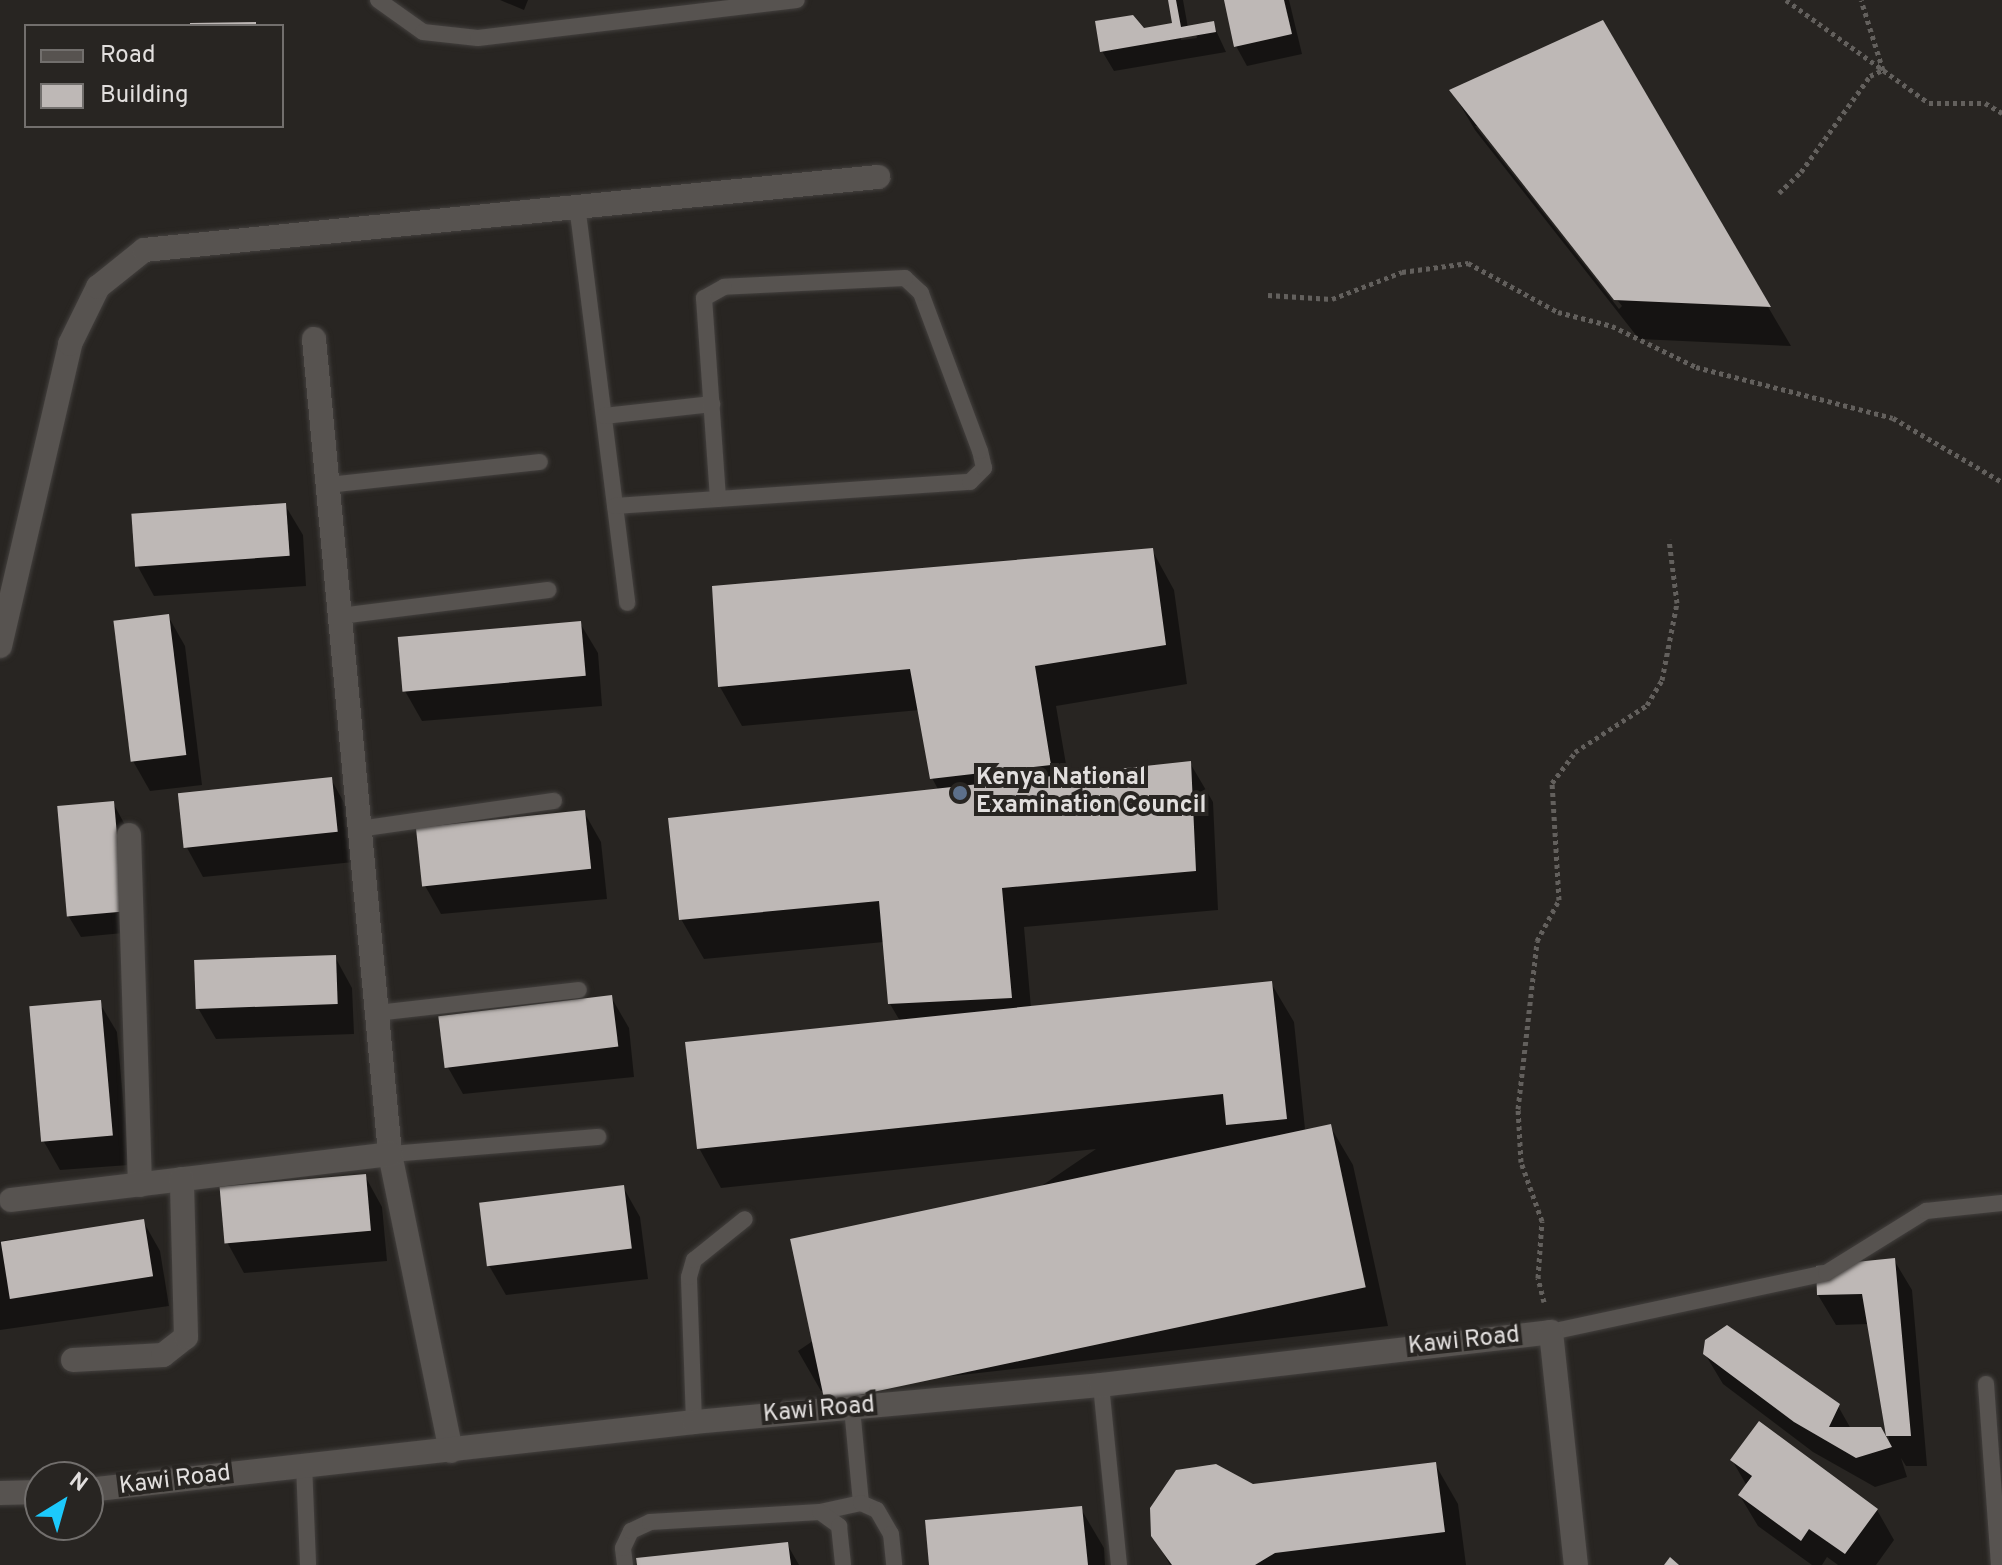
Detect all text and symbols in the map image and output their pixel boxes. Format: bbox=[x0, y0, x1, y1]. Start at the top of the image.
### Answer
legend bbox=[24, 24, 284, 128]
text: Road bbox=[100, 41, 156, 71]
text: Building bbox=[100, 81, 189, 111]
place label: Kenya National Examination Council bbox=[976, 765, 1207, 821]
marker: Kenya National Examination Council bbox=[951, 784, 969, 802]
street label: Kawi Road bbox=[1407, 1322, 1521, 1362]
street label: Kawi Road bbox=[762, 1392, 876, 1430]
street label: Kawi Road bbox=[118, 1460, 232, 1502]
north arrow bbox=[24, 1461, 104, 1541]
text: N bbox=[63, 1467, 92, 1499]

